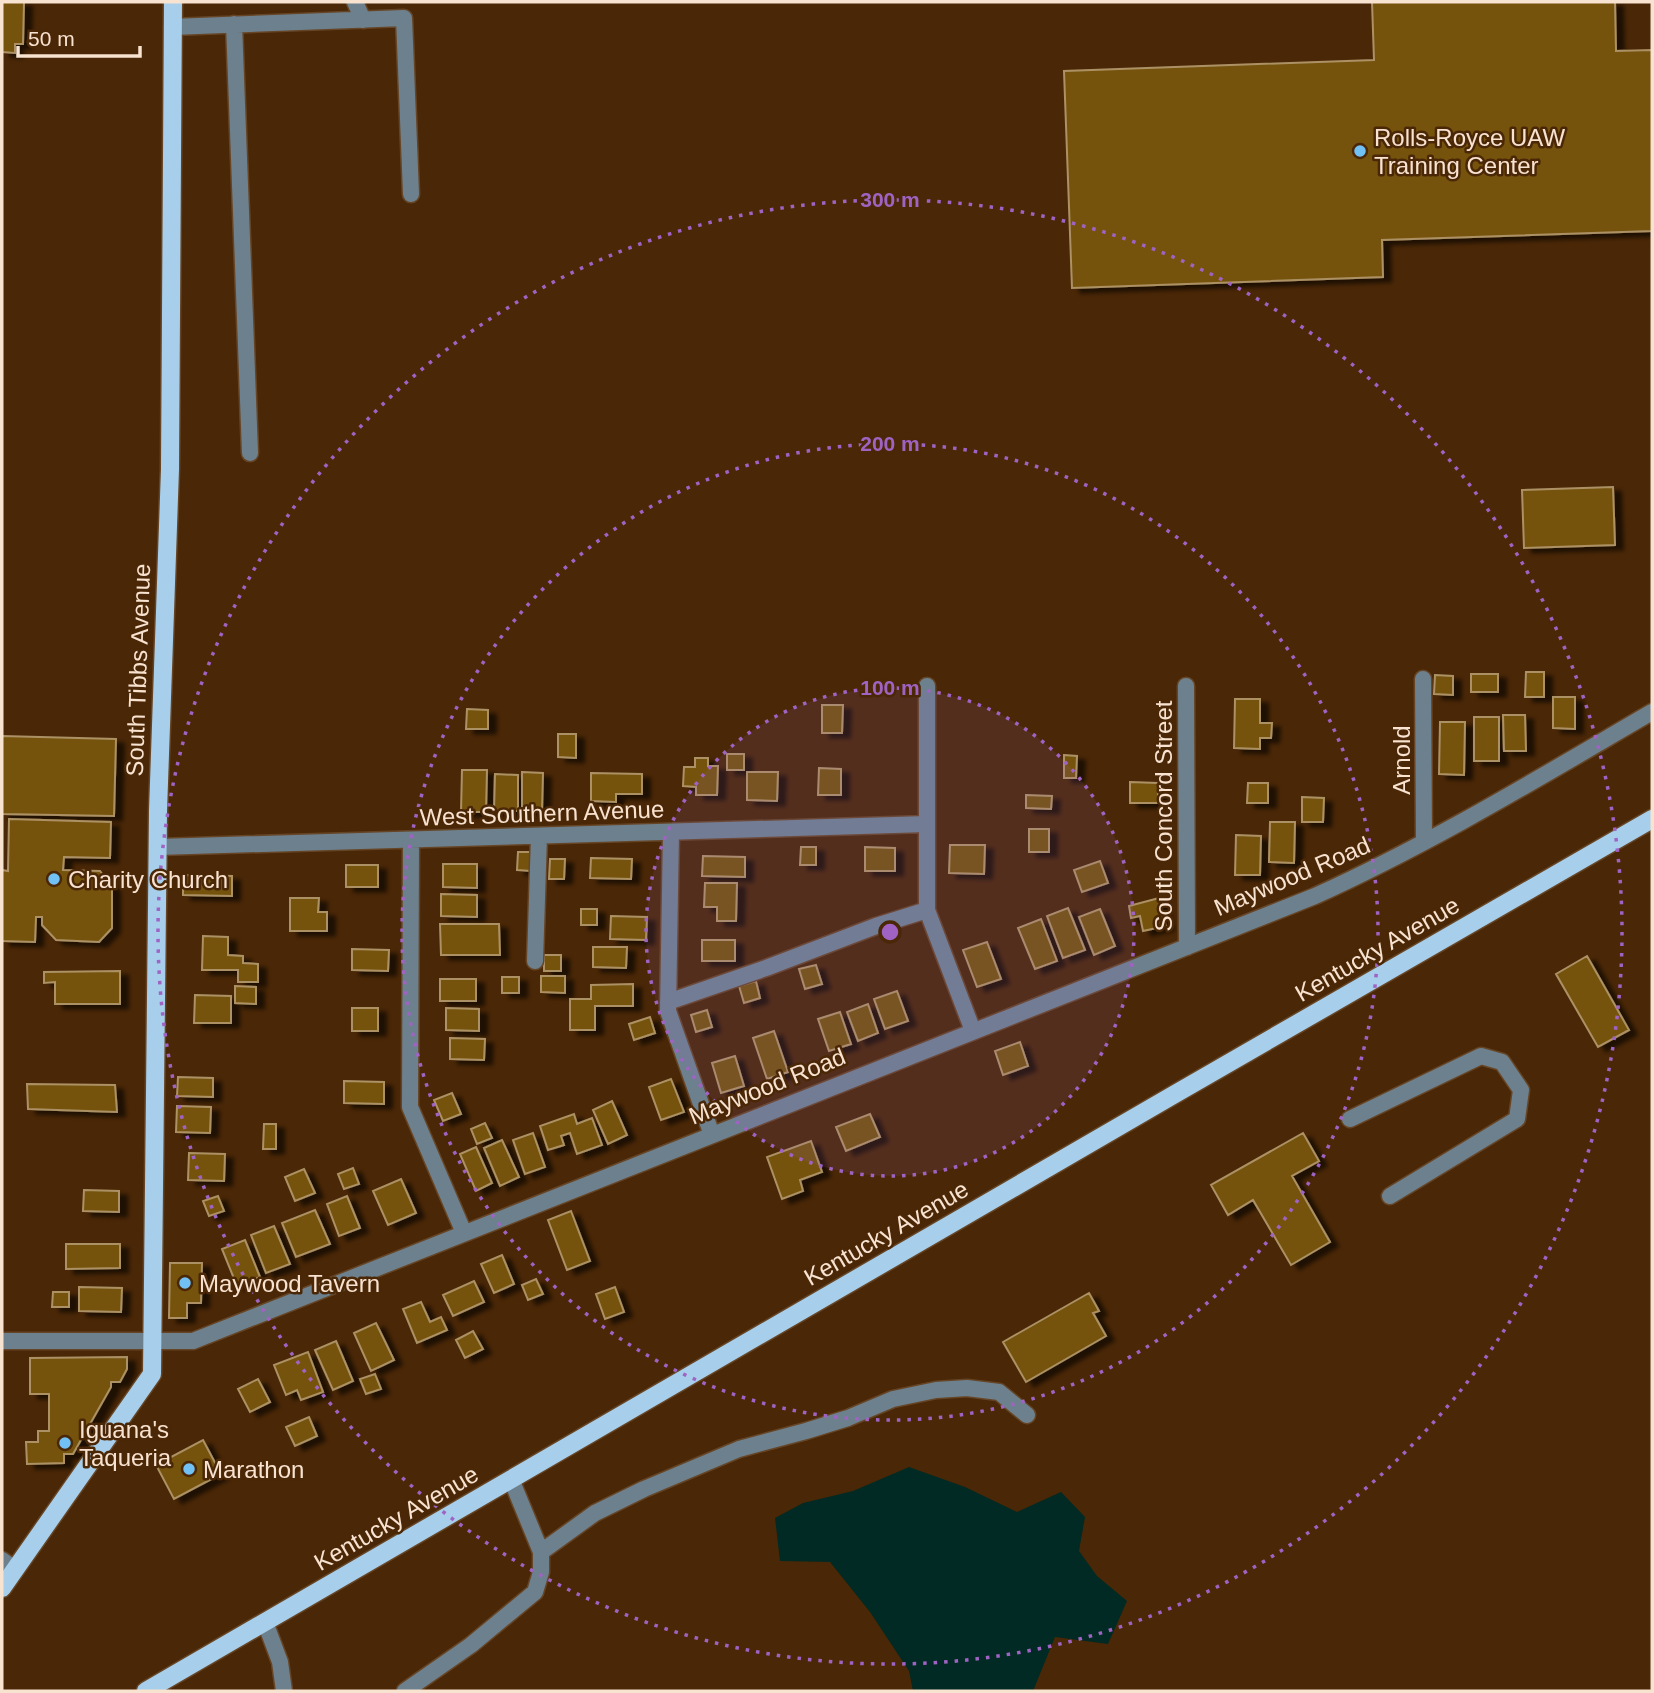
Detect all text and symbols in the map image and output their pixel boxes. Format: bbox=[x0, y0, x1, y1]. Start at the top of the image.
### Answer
scale bar bbox=[18, 14, 140, 58]
text: 50 m bbox=[28, 27, 75, 50]
place label: Rolls-Royce UAW Training Center bbox=[1374, 124, 1565, 179]
marker: Rolls-Royce UAW Training Center bbox=[1352, 143, 1368, 159]
text: 300 m bbox=[860, 188, 920, 211]
text: 200 m bbox=[860, 432, 920, 455]
street label: South Tibbs Avenue bbox=[121, 563, 155, 777]
text: 100 m bbox=[860, 676, 920, 699]
street label: South Concord Street bbox=[1150, 700, 1177, 931]
street label: Arnold bbox=[1388, 725, 1415, 795]
street label: West Southern Avenue bbox=[419, 795, 665, 831]
street label: Maywood Road bbox=[1210, 831, 1374, 921]
place label: Charity Church bbox=[68, 866, 228, 893]
marker: Charity Church bbox=[46, 871, 62, 887]
street label: Kentucky Avenue bbox=[1290, 891, 1464, 1007]
centre of rings bbox=[878, 920, 902, 944]
street label: Maywood Road bbox=[685, 1042, 849, 1130]
street label: Kentucky Avenue bbox=[799, 1175, 973, 1291]
place label: Maywood Tavern bbox=[199, 1270, 380, 1297]
marker: Maywood Tavern bbox=[177, 1275, 193, 1291]
place label: Iguana's Taqueria bbox=[79, 1416, 172, 1471]
marker: Iguana's Taqueria bbox=[57, 1435, 73, 1451]
place label: Marathon bbox=[203, 1456, 304, 1483]
street label: Kentucky Avenue bbox=[309, 1460, 483, 1576]
marker: Marathon bbox=[181, 1461, 197, 1477]

